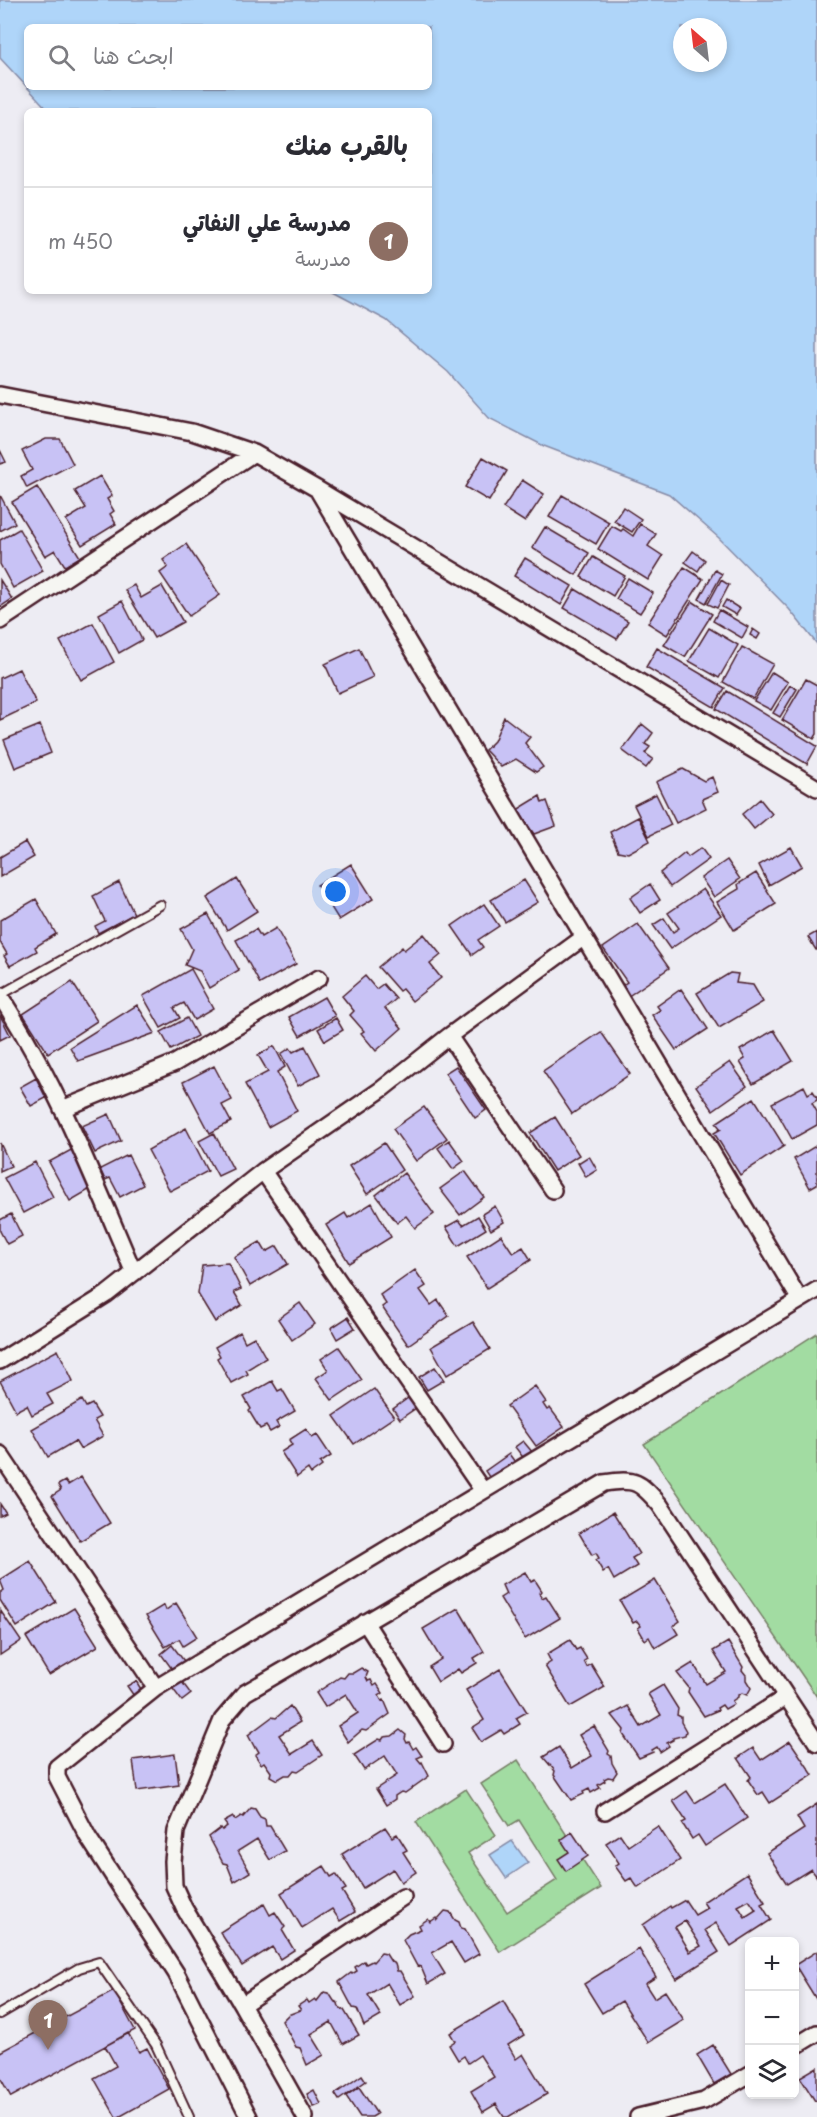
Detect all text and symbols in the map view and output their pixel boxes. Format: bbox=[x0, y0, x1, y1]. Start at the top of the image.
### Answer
north arrow bbox=[673, 18, 727, 72]
search box bbox=[24, 24, 432, 90]
text: ابحث هنا bbox=[93, 38, 174, 71]
icon: search bbox=[45, 41, 78, 74]
text: بالقرب منك bbox=[286, 125, 408, 164]
text: مدرسة علي النفاتي bbox=[183, 205, 351, 238]
text: 450 m bbox=[48, 226, 113, 256]
text: 1 bbox=[384, 226, 393, 256]
text: مدرسة bbox=[295, 243, 351, 273]
your location bbox=[321, 877, 350, 906]
map controls bbox=[745, 1937, 799, 2099]
button: + bbox=[745, 1937, 799, 1991]
button: − bbox=[745, 1991, 799, 2045]
pin: 1 bbox=[28, 2000, 68, 2050]
button: layers bbox=[745, 2045, 799, 2099]

